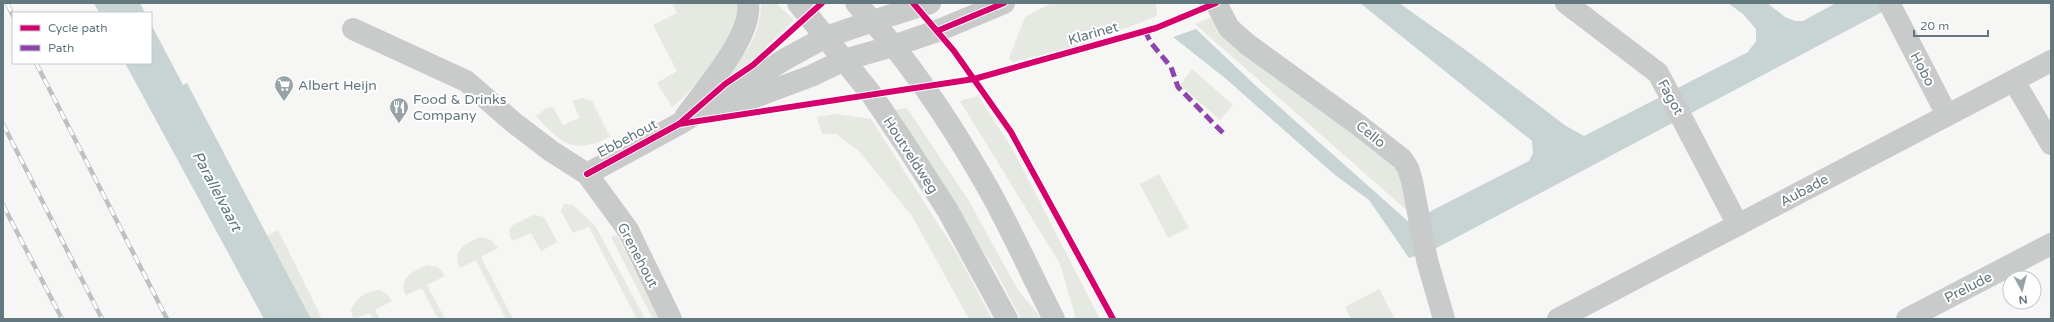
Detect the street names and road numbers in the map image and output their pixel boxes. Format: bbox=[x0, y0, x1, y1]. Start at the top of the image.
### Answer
street label: Klarinet bbox=[1066, 18, 1121, 49]
street label: Hobo bbox=[1907, 49, 1939, 89]
street label: Fagot bbox=[1654, 77, 1688, 119]
street label: Houtveldweg bbox=[879, 114, 942, 197]
street label: Ebbehout bbox=[594, 115, 661, 161]
street label: Cello bbox=[1353, 117, 1389, 151]
street label: Aubade bbox=[1777, 171, 1831, 210]
street label: Grenehout bbox=[613, 220, 662, 291]
street label: Prelude bbox=[1942, 268, 1995, 307]

